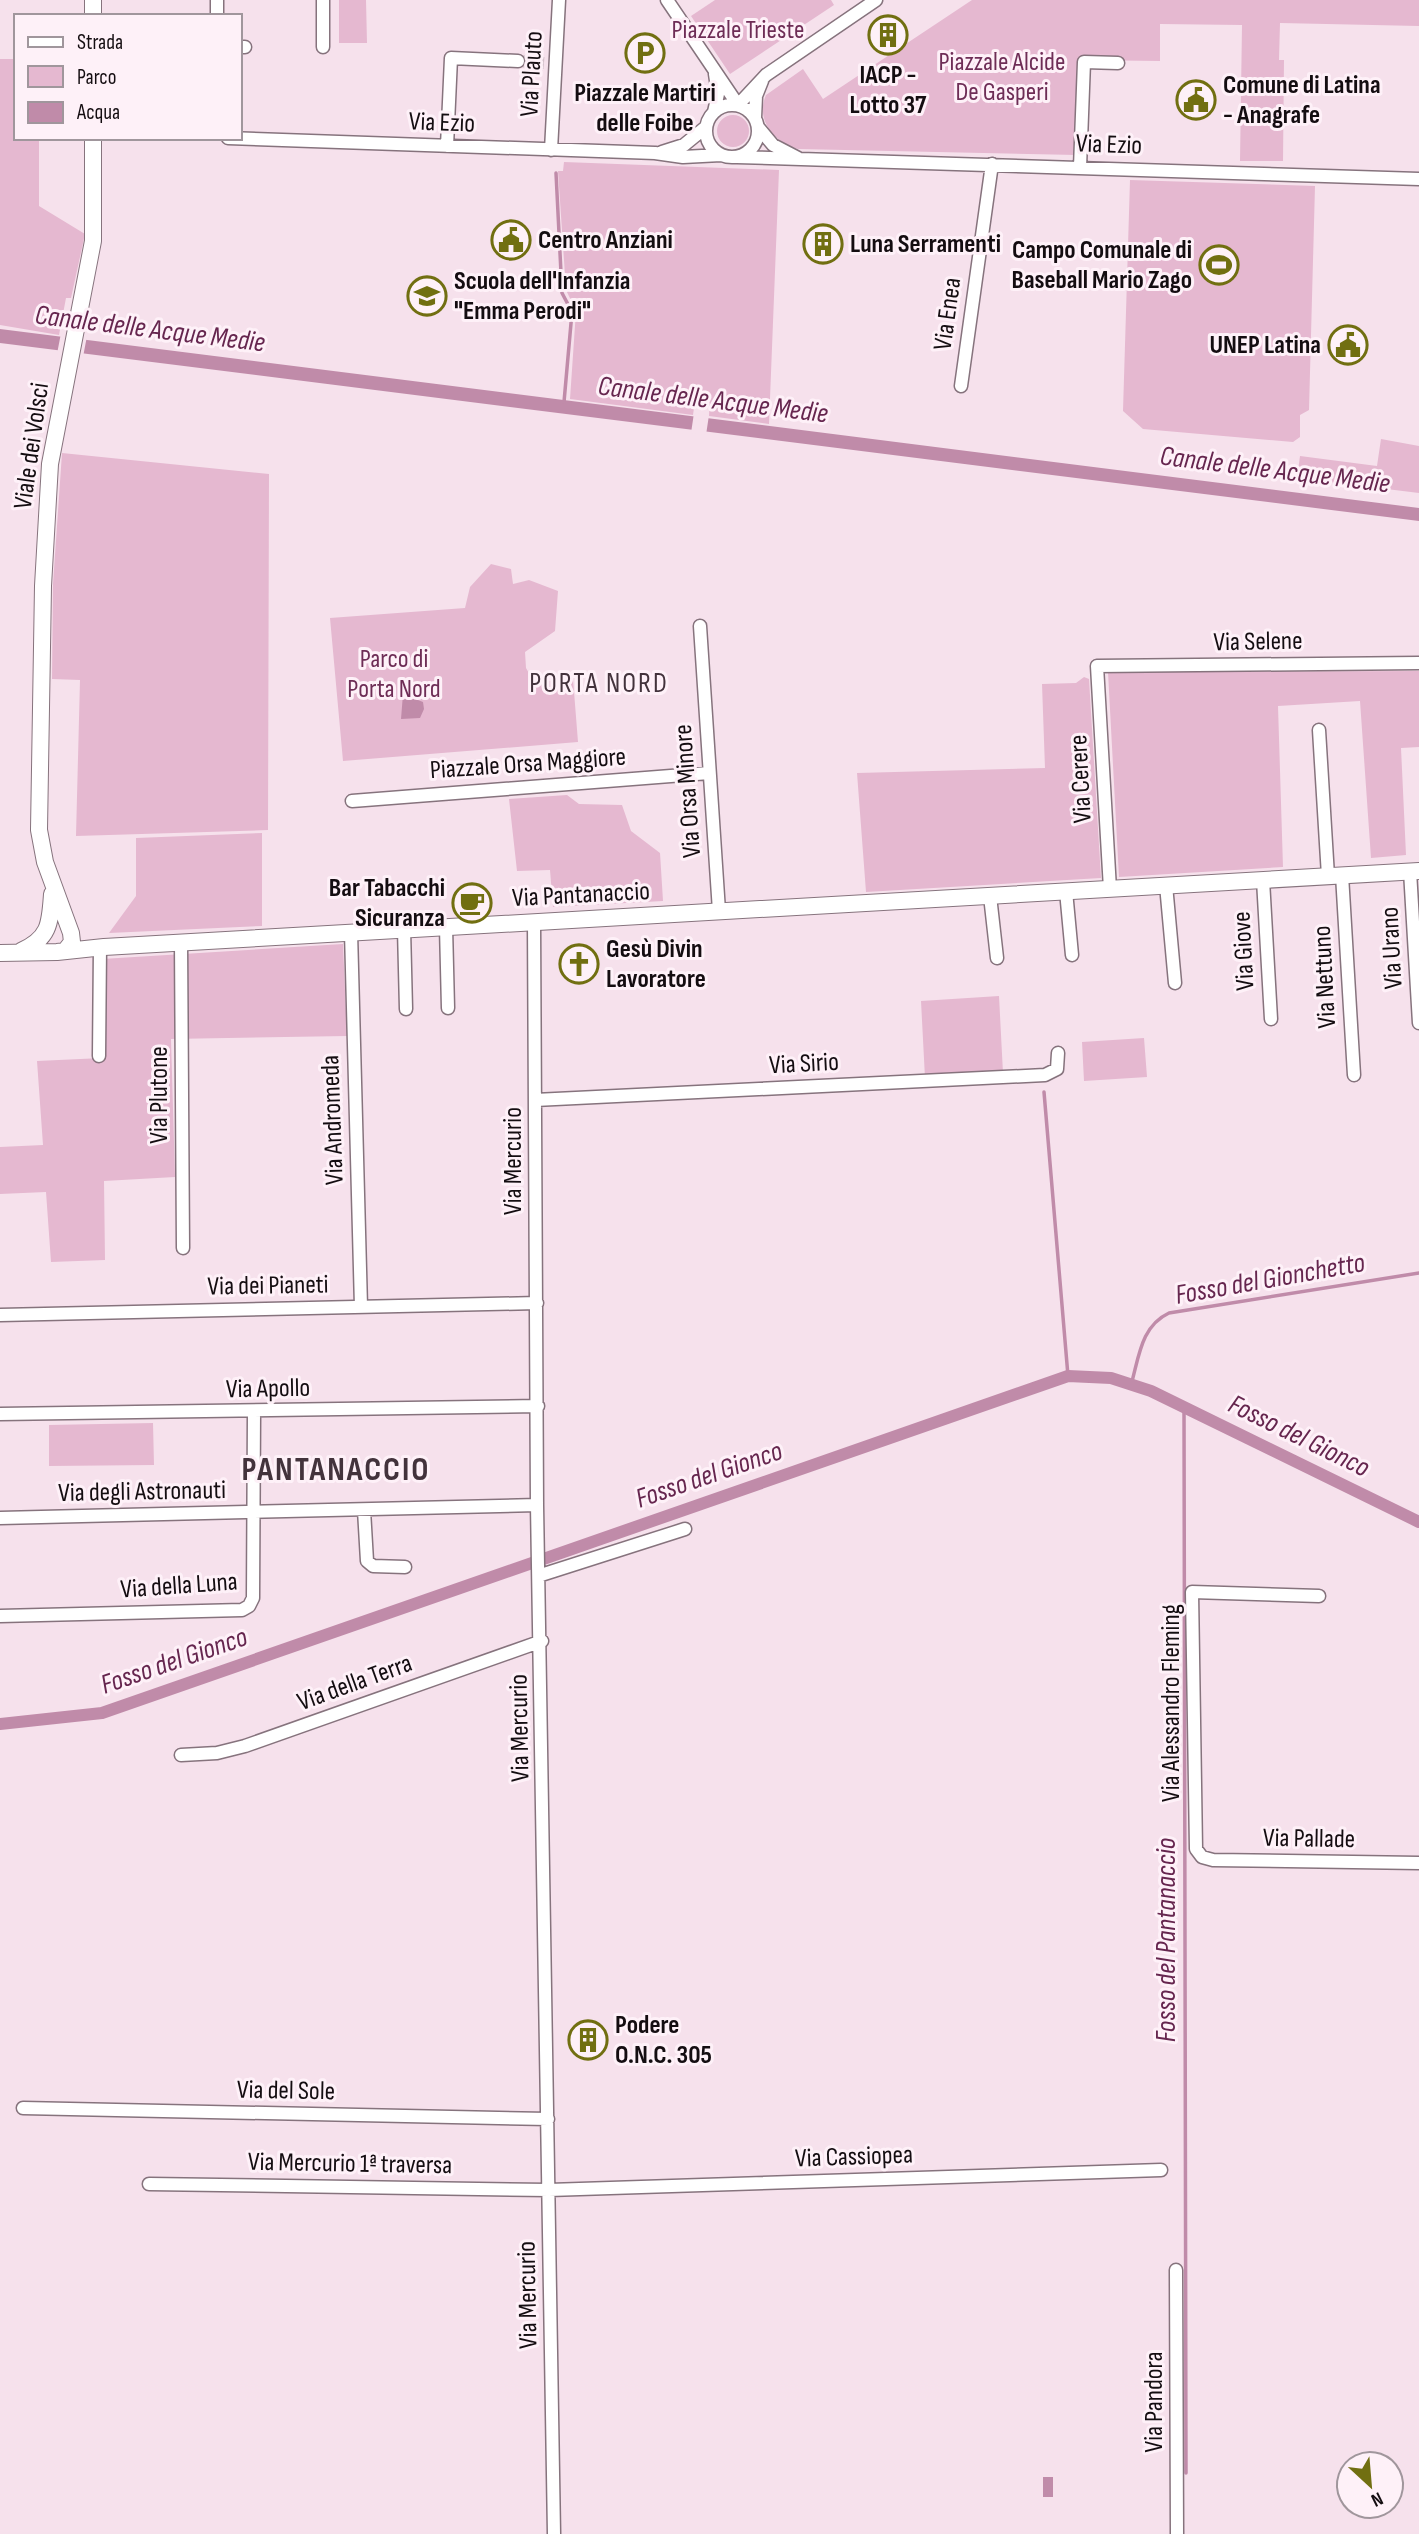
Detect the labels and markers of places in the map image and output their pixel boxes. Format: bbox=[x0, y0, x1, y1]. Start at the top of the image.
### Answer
building icon: IACP - Lotto 37 bbox=[867, 14, 909, 56]
parking icon: Piazzale Martiri delle Foibe bbox=[624, 32, 666, 74]
place label: IACP - Lotto 37 bbox=[850, 60, 927, 121]
place label: Comune di Latina - Anagrafe bbox=[1223, 70, 1381, 131]
place label: Piazzale Martiri delle Foibe bbox=[574, 78, 716, 139]
public building icon: Comune di Latina - Anagrafe bbox=[1175, 79, 1217, 121]
public building icon: Centro Anziani bbox=[490, 219, 532, 261]
building icon: Luna Serramenti bbox=[802, 223, 844, 265]
place label: Centro Anziani bbox=[538, 225, 673, 256]
place label: Luna Serramenti bbox=[850, 229, 1001, 260]
place label: Campo Comunale di Baseball Mario Zago bbox=[1011, 235, 1192, 296]
sports icon: Campo Comunale di Baseball Mario Zago bbox=[1198, 244, 1240, 286]
place label: Scuola dell'Infanzia "Emma Perodi" bbox=[454, 266, 630, 327]
school or university icon: Scuola dell'Infanzia "Emma Perodi" bbox=[406, 275, 448, 317]
public building icon: UNEP Latina bbox=[1327, 324, 1369, 366]
place label: UNEP Latina bbox=[1209, 330, 1321, 361]
place label: Bar Tabacchi Sicuranza bbox=[329, 873, 445, 934]
cafe icon: Bar Tabacchi Sicuranza bbox=[451, 882, 493, 924]
place label: Gesù Divin Lavoratore bbox=[606, 934, 706, 995]
church icon: Gesù Divin Lavoratore bbox=[558, 943, 600, 985]
place label: Podere O.N.C. 305 bbox=[615, 2010, 712, 2071]
building icon: Podere O.N.C. 305 bbox=[567, 2019, 609, 2061]

